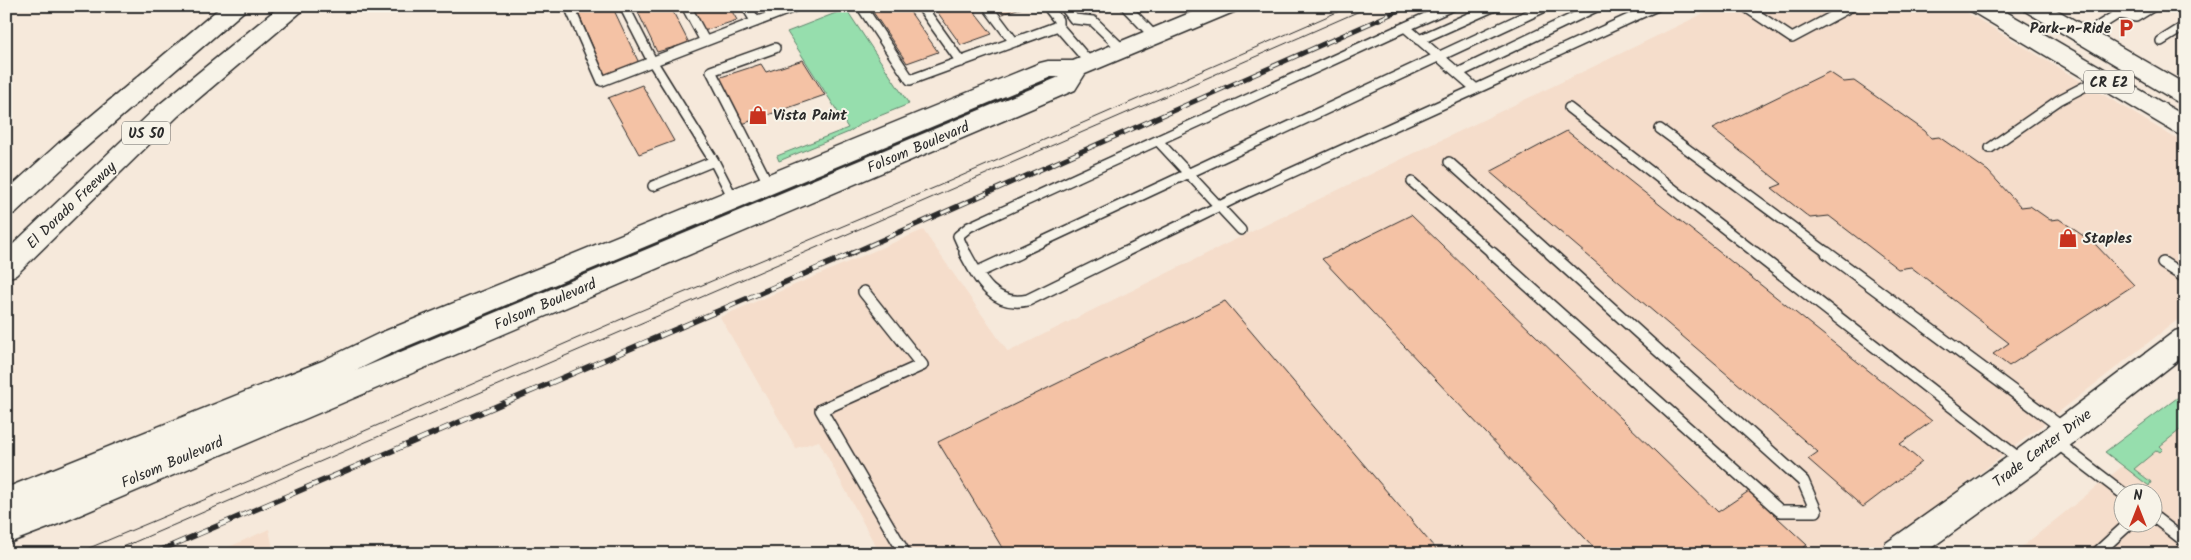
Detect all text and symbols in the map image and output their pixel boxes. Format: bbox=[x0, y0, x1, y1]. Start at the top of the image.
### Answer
place label: Park-n-Ride bbox=[2030, 17, 2112, 41]
parking icon: Park-n-Ride bbox=[2115, 17, 2137, 39]
road number: CR E2 bbox=[2084, 70, 2134, 94]
shop icon: Vista Paint bbox=[747, 104, 769, 126]
place label: Vista Paint bbox=[773, 104, 847, 128]
street label: Folsom Boulevard bbox=[863, 115, 974, 180]
road number: US 50 bbox=[122, 122, 170, 144]
street label: El Dorado Freeway bbox=[21, 156, 123, 255]
shop icon: Staples bbox=[2057, 227, 2079, 249]
place label: Staples bbox=[2083, 227, 2132, 251]
street label: Folsom Boulevard bbox=[490, 272, 601, 337]
street label: Trade Center Drive bbox=[1988, 403, 2097, 494]
street label: Folsom Boulevard bbox=[117, 430, 228, 495]
north arrow bbox=[2114, 482, 2164, 532]
text: N bbox=[2134, 485, 2143, 507]

